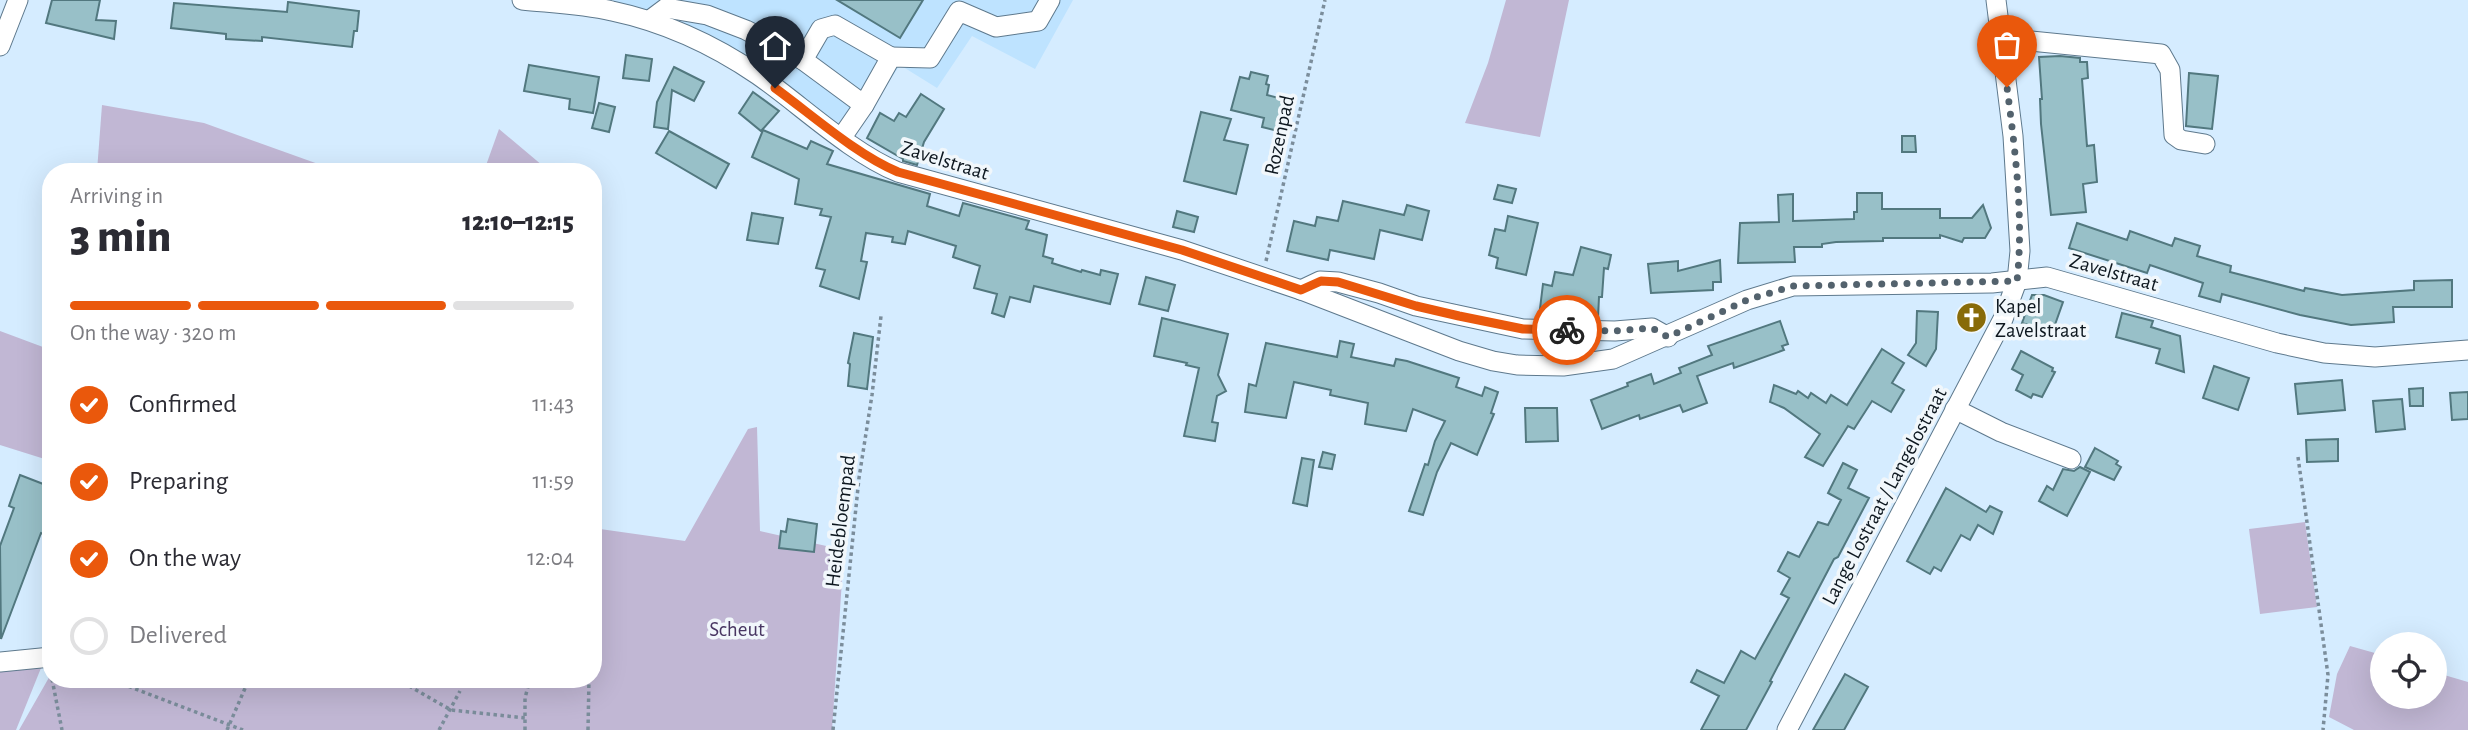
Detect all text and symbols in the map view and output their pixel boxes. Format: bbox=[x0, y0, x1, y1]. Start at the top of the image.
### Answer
pin bbox=[1977, 15, 2037, 87]
pin bbox=[745, 16, 805, 88]
icon: bag bbox=[1988, 26, 2026, 64]
icon: home bbox=[756, 27, 794, 65]
street label: Rozenpad bbox=[1261, 93, 1298, 177]
street label: Zavelstraat bbox=[898, 137, 992, 184]
text: Arriving in bbox=[70, 185, 163, 208]
text: 12:10–12:15 bbox=[462, 209, 574, 235]
text: 3 min bbox=[70, 214, 171, 260]
street label: Zavelstraat bbox=[2067, 250, 2161, 295]
courier bbox=[1532, 295, 1602, 365]
place label: Kapel Zavelstraat bbox=[1995, 296, 2086, 341]
church icon: Kapel Zavelstraat bbox=[1955, 301, 1989, 335]
icon: bike bbox=[1548, 311, 1586, 349]
text: On the way · 320 m bbox=[70, 322, 236, 345]
street label: Lange Lostraat / Langelostraat bbox=[1818, 384, 1951, 608]
icon: check bbox=[70, 386, 108, 424]
text: Confirmed bbox=[129, 391, 237, 417]
text: 11:43 bbox=[532, 393, 574, 416]
street label: Heidebloempad bbox=[822, 454, 859, 588]
icon: check bbox=[70, 463, 108, 501]
text: Preparing bbox=[129, 468, 228, 494]
text: 11:59 bbox=[532, 470, 574, 493]
icon: check bbox=[70, 540, 108, 578]
text: On the way bbox=[129, 545, 241, 571]
text: 12:04 bbox=[527, 547, 574, 570]
park label: Scheut bbox=[709, 619, 765, 640]
text: Delivered bbox=[129, 622, 227, 648]
map controls bbox=[2370, 632, 2447, 709]
button: locate bbox=[2370, 632, 2447, 709]

